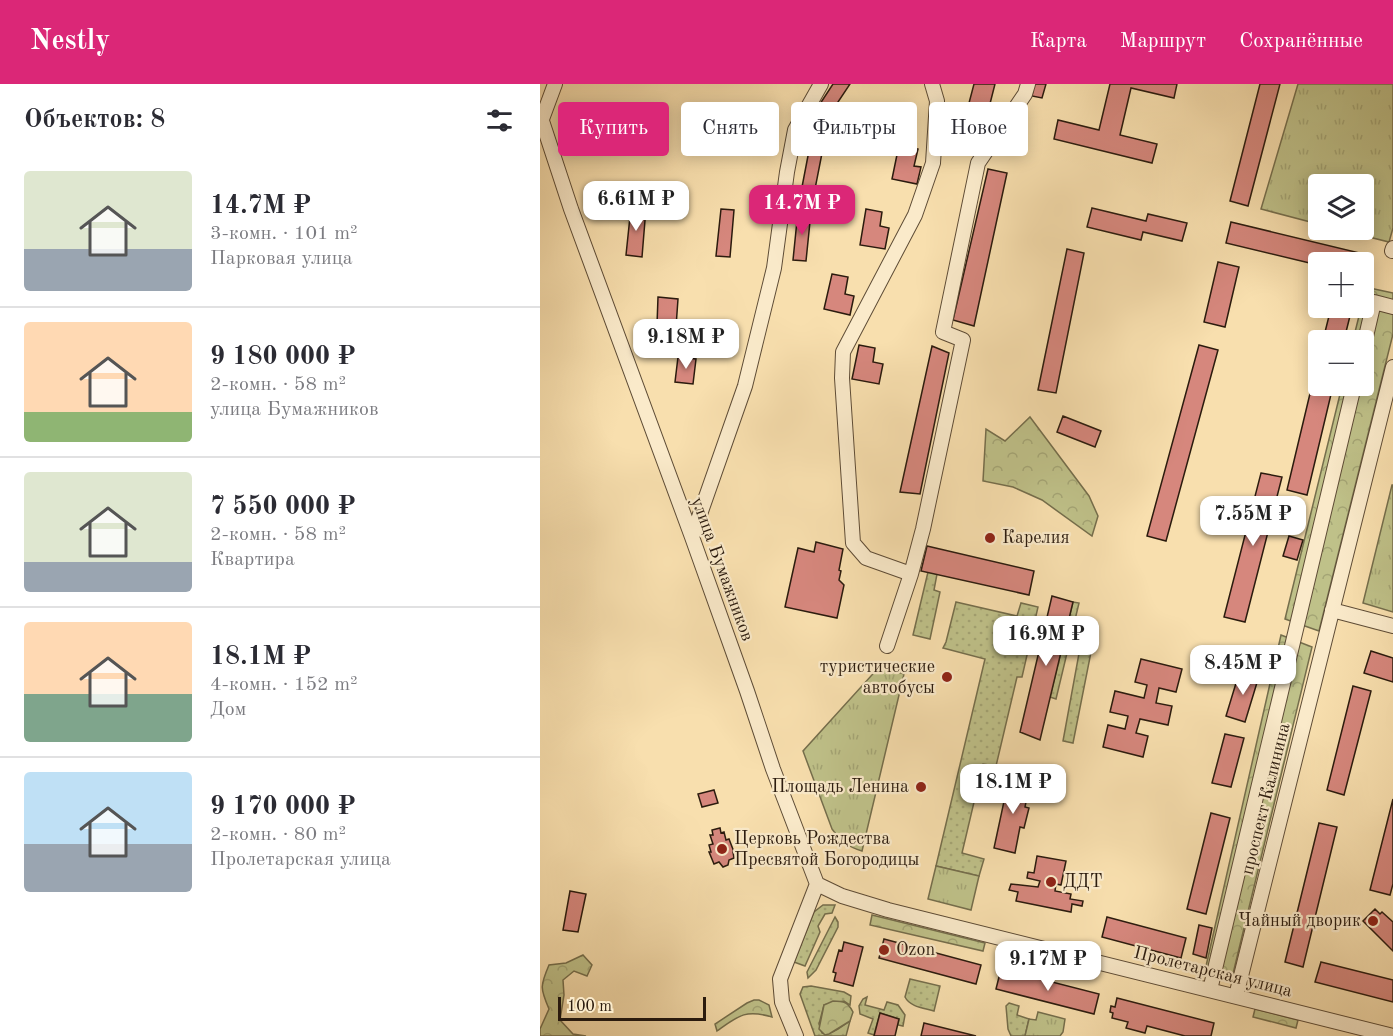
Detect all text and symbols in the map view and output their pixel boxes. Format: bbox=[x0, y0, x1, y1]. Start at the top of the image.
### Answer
text: Nestly bbox=[30, 28, 110, 56]
text: Карта bbox=[1030, 31, 1087, 52]
text: Маршрут bbox=[1120, 31, 1206, 52]
text: Сохранённые bbox=[1239, 31, 1363, 52]
chip: Купить bbox=[558, 102, 669, 156]
chip: Снять bbox=[681, 102, 779, 156]
chip: Фильтры bbox=[791, 102, 917, 156]
chip: Новое bbox=[929, 102, 1028, 156]
icon: filters bbox=[483, 104, 516, 137]
text: Объектов: 8 bbox=[24, 107, 165, 133]
map controls bbox=[1308, 174, 1374, 396]
button: layers bbox=[1308, 174, 1374, 240]
pin: 6.61M ₽ bbox=[581, 181, 691, 232]
pin: 14.7M ₽ bbox=[747, 185, 857, 236]
text: 6.61M ₽ bbox=[597, 190, 675, 210]
text: 14.7M ₽ bbox=[210, 193, 311, 219]
text: 14.7M ₽ bbox=[763, 194, 841, 214]
icon: home bbox=[72, 195, 144, 267]
text: 3-комн. · 101 m² bbox=[210, 224, 358, 244]
text: Парковая улица bbox=[210, 249, 353, 269]
button: + bbox=[1308, 252, 1374, 318]
pin: 9.18M ₽ bbox=[631, 319, 741, 370]
text: 9.18M ₽ bbox=[647, 328, 725, 348]
button: − bbox=[1308, 330, 1374, 396]
text: 9 180 000 ₽ bbox=[210, 344, 356, 370]
icon: home bbox=[72, 346, 144, 418]
text: 2-комн. · 58 m² bbox=[210, 375, 346, 395]
text: улица Бумажников bbox=[210, 400, 379, 420]
text: 7 550 000 ₽ bbox=[210, 494, 356, 520]
street label: улица Бумажников bbox=[688, 495, 756, 643]
icon: home bbox=[72, 496, 144, 568]
pin: 7.55M ₽ bbox=[1198, 496, 1308, 547]
text: 7.55M ₽ bbox=[1214, 505, 1292, 525]
text: 2-комн. · 58 m² bbox=[210, 525, 346, 545]
place label: Карелия bbox=[1002, 529, 1070, 547]
marker: Карелия bbox=[983, 531, 997, 545]
text: Квартира bbox=[210, 550, 295, 570]
pin: 16.9M ₽ bbox=[991, 616, 1101, 667]
text: 16.9M ₽ bbox=[1007, 625, 1085, 645]
text: 18.1M ₽ bbox=[210, 644, 311, 670]
pin: 8.45M ₽ bbox=[1188, 645, 1298, 696]
icon: home bbox=[72, 646, 144, 718]
text: 8.45M ₽ bbox=[1204, 654, 1282, 674]
place label: туристические автобусы bbox=[820, 658, 935, 697]
marker: туристические автобусы bbox=[940, 670, 954, 684]
text: 4-комн. · 152 m² bbox=[210, 675, 358, 695]
text: Дом bbox=[210, 700, 246, 720]
street label: проспект Калинина bbox=[1238, 721, 1294, 877]
pin: 18.1M ₽ bbox=[958, 764, 1068, 815]
text: 18.1M ₽ bbox=[974, 773, 1052, 793]
place label: Площадь Ленина bbox=[771, 778, 909, 796]
marker: Площадь Ленина bbox=[914, 780, 928, 794]
text: 9 170 000 ₽ bbox=[210, 794, 356, 820]
icon: home bbox=[72, 796, 144, 868]
text: 2-комн. · 80 m² bbox=[210, 825, 346, 845]
place label: Церковь Рождества Пресвятой Богородицы bbox=[734, 830, 919, 869]
marker: Церковь Рождества Пресвятой Богородицы bbox=[715, 842, 729, 856]
text: Пролетарская улица bbox=[210, 850, 391, 870]
place label: ДДТ bbox=[1063, 873, 1103, 891]
marker: ДДТ bbox=[1044, 875, 1058, 889]
place label: Чайный дворик bbox=[1238, 912, 1361, 930]
marker: Чайный дворик bbox=[1366, 914, 1380, 928]
place label: Ozon bbox=[896, 941, 935, 959]
pin: 9.17M ₽ bbox=[993, 941, 1103, 992]
marker: Ozon bbox=[877, 943, 891, 957]
street label: Пролетарская улица bbox=[1132, 944, 1294, 1000]
text: 9.17M ₽ bbox=[1009, 950, 1087, 970]
scale bar bbox=[558, 994, 706, 1022]
text: 100 m bbox=[567, 999, 612, 1015]

